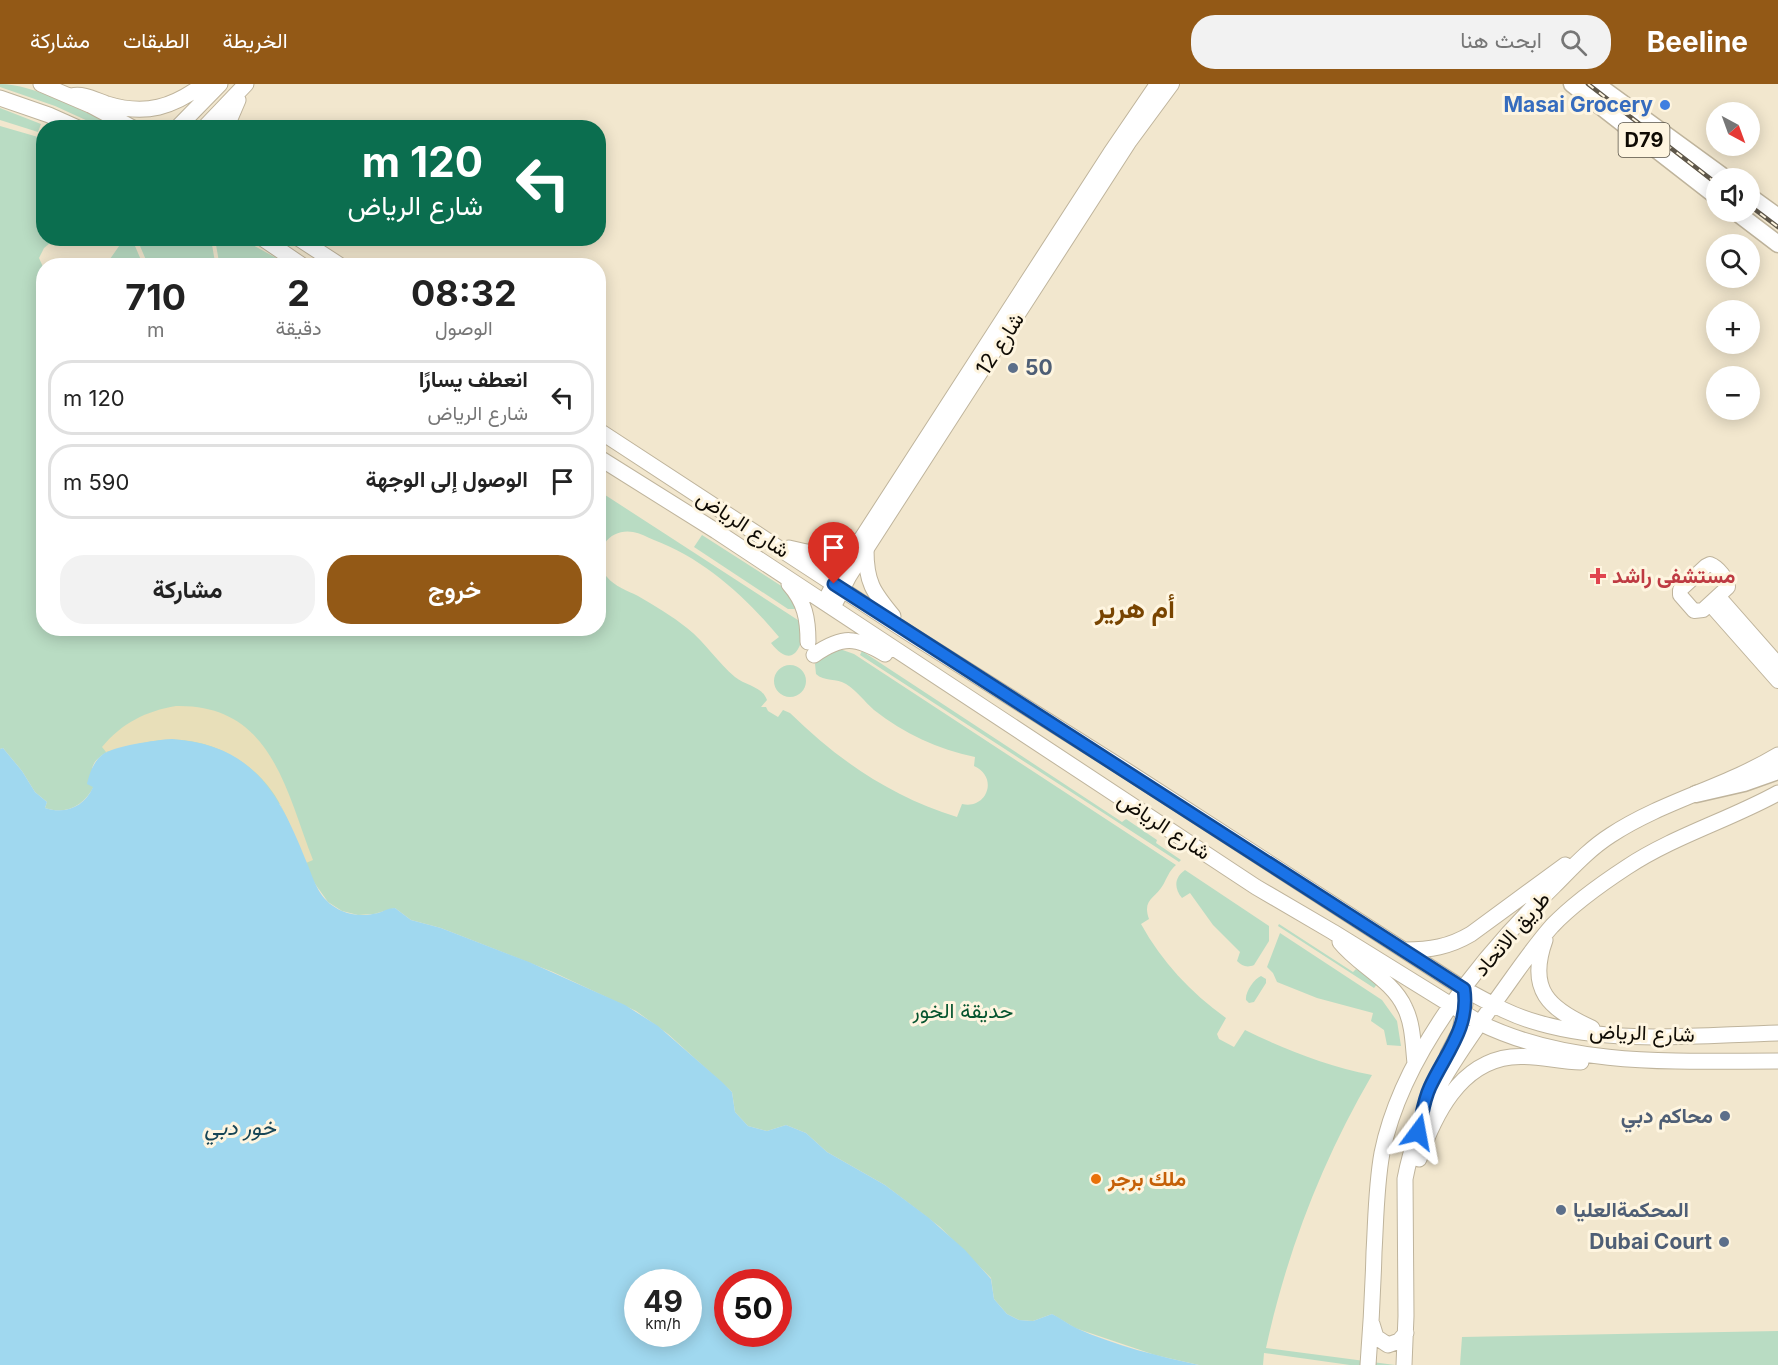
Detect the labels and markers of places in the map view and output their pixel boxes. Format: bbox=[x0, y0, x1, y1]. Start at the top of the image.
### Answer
place label: Masai Grocery bbox=[1504, 92, 1653, 117]
marker: Masai Grocery bbox=[1658, 98, 1672, 112]
place label: 50 bbox=[1025, 355, 1053, 380]
marker: 50 bbox=[1006, 361, 1020, 375]
pin bbox=[808, 522, 859, 584]
place label: مستشفى راشد bbox=[1612, 563, 1735, 589]
marker: مستشفى راشد bbox=[1589, 567, 1607, 585]
place label: محاكم دبي bbox=[1621, 1103, 1713, 1133]
marker: محاكم دبي bbox=[1718, 1109, 1732, 1123]
place label: ملك برجر bbox=[1107, 1166, 1186, 1192]
marker: ملك برجر bbox=[1089, 1172, 1103, 1186]
place label: المحكمةالعليا bbox=[1573, 1197, 1689, 1222]
marker: المحكمةالعليا bbox=[1554, 1203, 1568, 1217]
place label: Dubai Court bbox=[1589, 1229, 1712, 1254]
marker: Dubai Court bbox=[1717, 1235, 1731, 1249]

